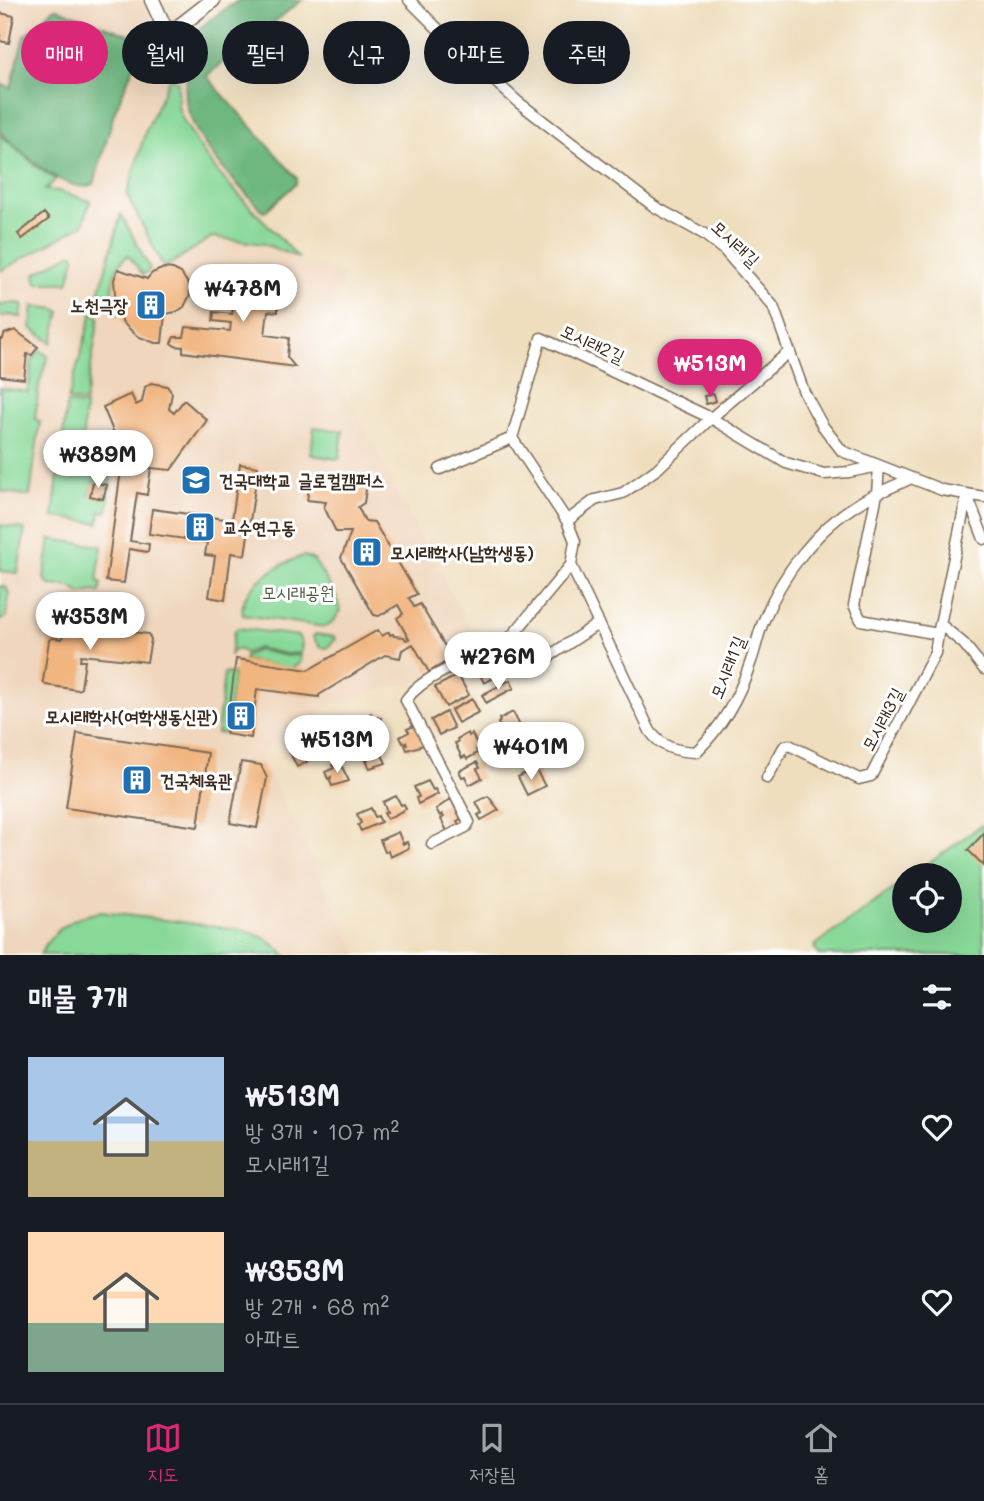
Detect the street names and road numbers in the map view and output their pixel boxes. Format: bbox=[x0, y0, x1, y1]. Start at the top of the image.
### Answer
street label: 모시래길 bbox=[707, 214, 766, 272]
street label: 모시래2길 bbox=[557, 318, 629, 368]
street label: 모시래1길 bbox=[704, 631, 751, 702]
street label: 모시래3길 bbox=[855, 683, 909, 755]

